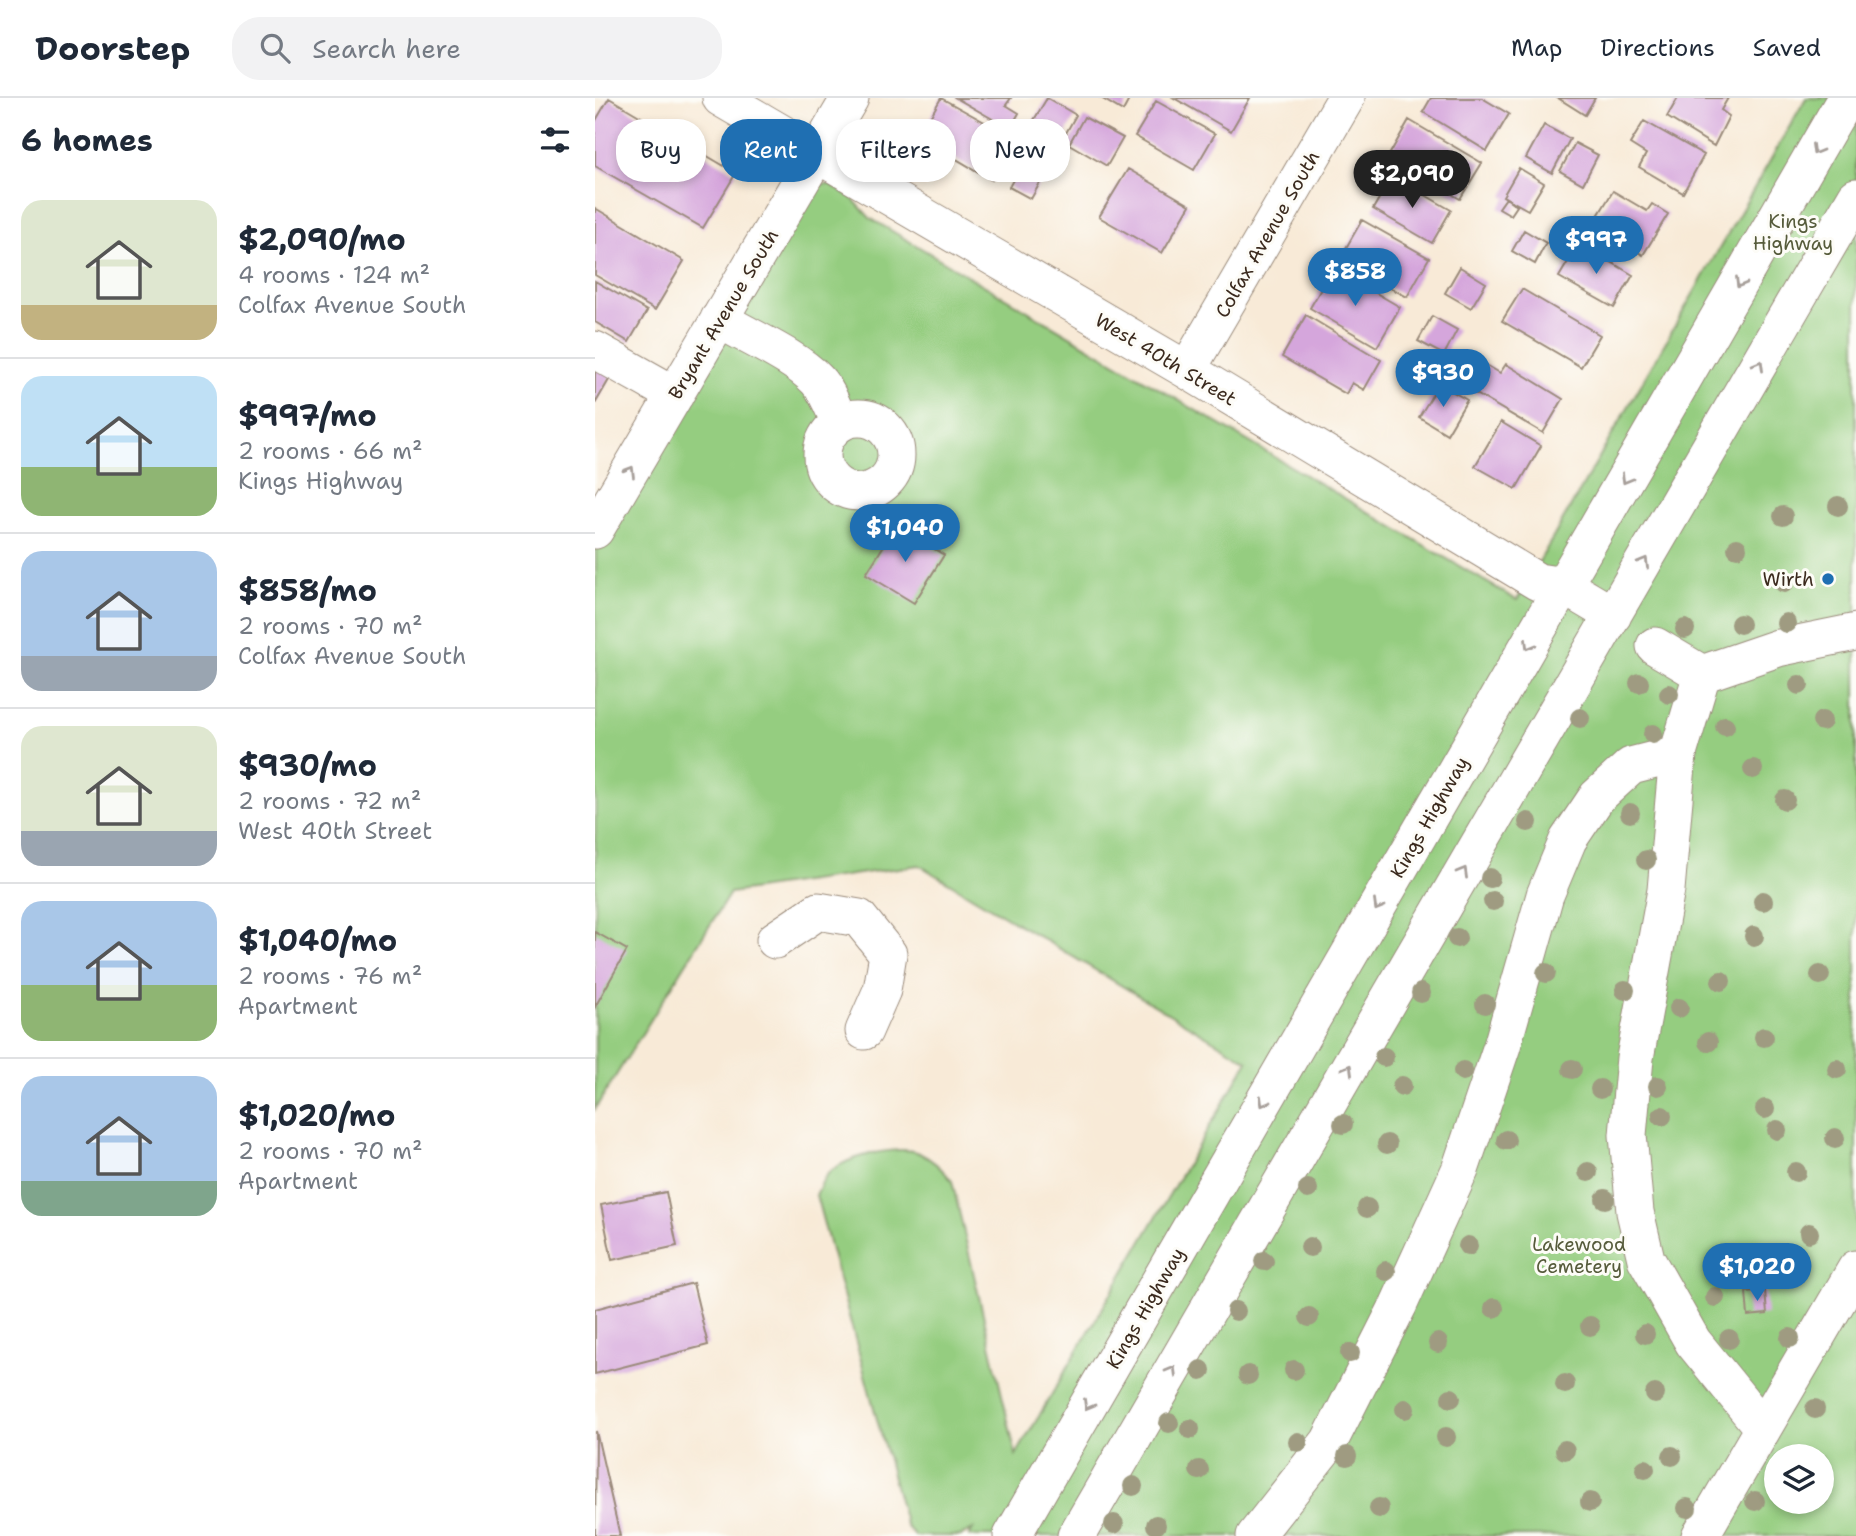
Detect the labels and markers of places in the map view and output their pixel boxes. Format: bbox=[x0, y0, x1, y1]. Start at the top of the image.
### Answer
pin: $2,090 bbox=[1355, 150, 1469, 210]
pin: $997 bbox=[1555, 216, 1637, 276]
pin: $858 bbox=[1314, 248, 1396, 308]
pin: $930 bbox=[1402, 350, 1484, 409]
pin: $1,040 bbox=[848, 504, 962, 564]
place label: Wirth bbox=[1762, 567, 1814, 592]
marker: Wirth bbox=[1820, 571, 1836, 587]
pin: $1,020 bbox=[1700, 1244, 1814, 1303]

